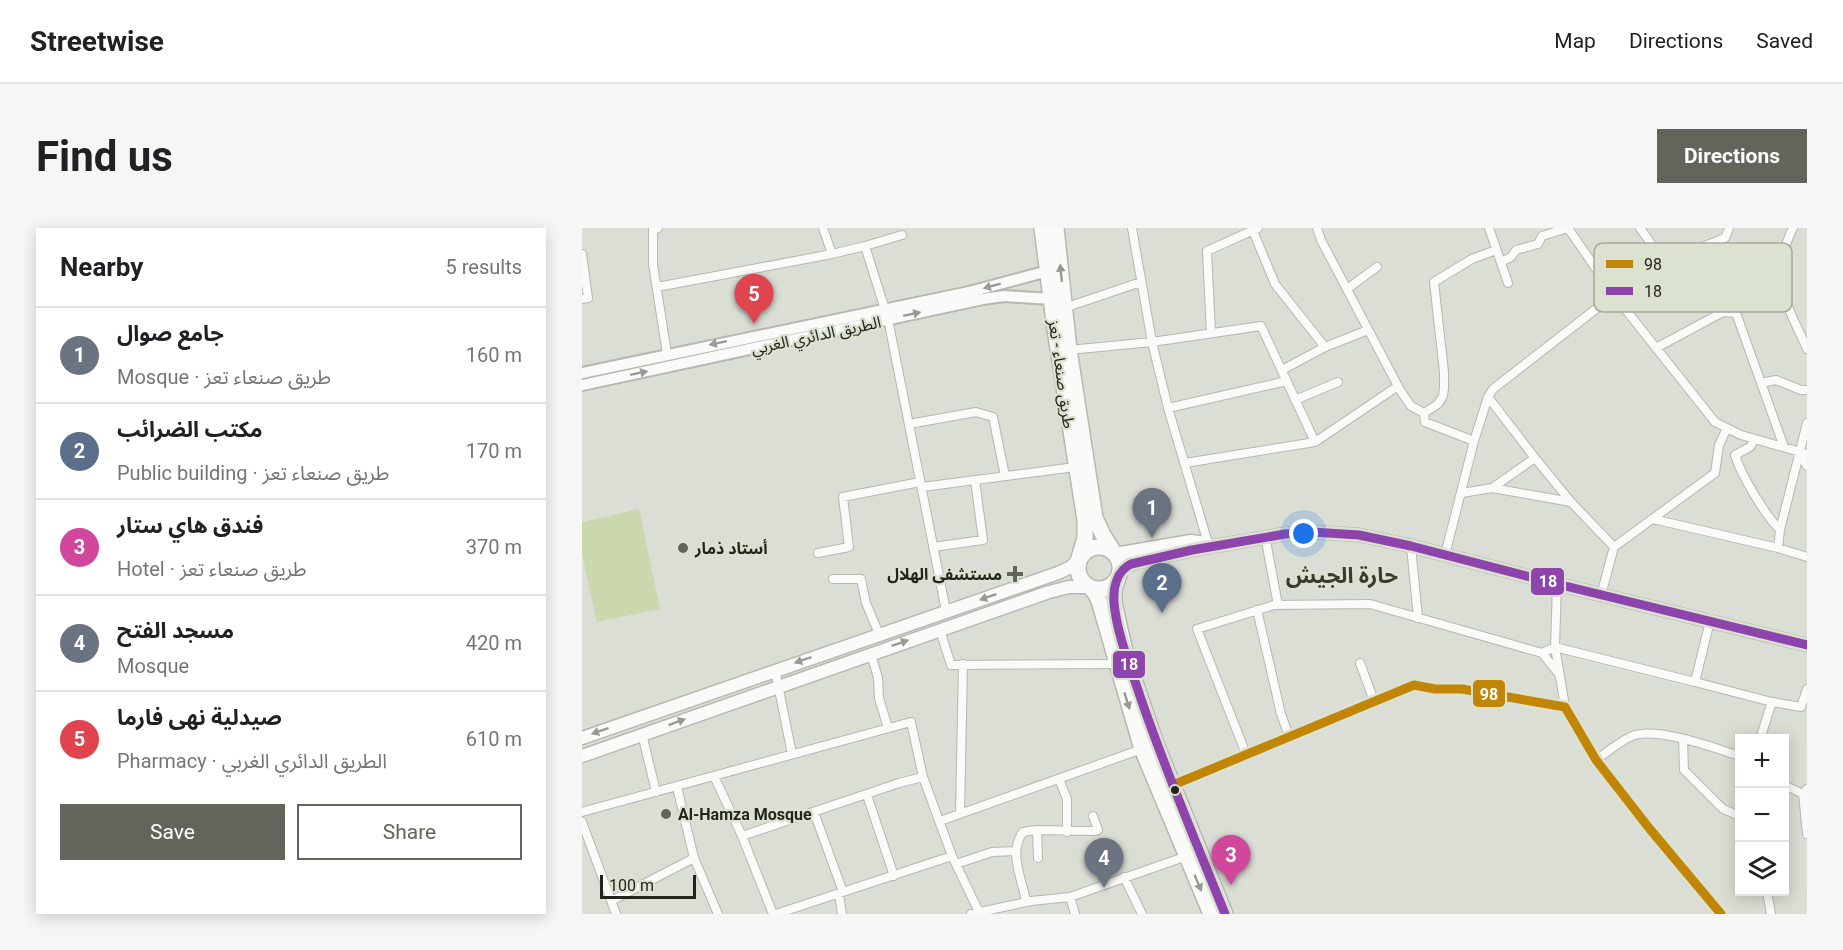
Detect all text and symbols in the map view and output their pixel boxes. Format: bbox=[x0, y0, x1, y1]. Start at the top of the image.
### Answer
text: Streetwise bbox=[30, 25, 164, 58]
text: Map bbox=[1554, 29, 1596, 53]
text: Directions bbox=[1629, 29, 1723, 53]
text: Saved bbox=[1756, 29, 1813, 53]
button: Directions bbox=[1657, 129, 1807, 183]
text: Find us bbox=[36, 132, 173, 181]
legend bbox=[1594, 243, 1792, 312]
text: Nearby bbox=[60, 252, 143, 282]
text: 5 results bbox=[446, 255, 522, 279]
text: 98 bbox=[1644, 255, 1662, 274]
one-way arrow bbox=[1056, 263, 1066, 282]
pin: 5 bbox=[734, 274, 774, 324]
one-way arrow bbox=[982, 282, 1000, 291]
text: 18 bbox=[1644, 282, 1662, 301]
one-way arrow bbox=[903, 309, 922, 318]
street label: الطريق الدائري الغربي bbox=[749, 312, 883, 361]
street label: طريق صنعاء - تعز bbox=[1043, 317, 1079, 430]
text: جامع صوال bbox=[117, 321, 224, 346]
one-way arrow bbox=[709, 339, 728, 348]
text: 1 bbox=[74, 343, 85, 367]
text: 160 m bbox=[466, 343, 522, 367]
text: Mosque · طريق صنعاء تعز bbox=[117, 365, 331, 389]
one-way arrow bbox=[630, 368, 648, 378]
text: مكتب الضرائب bbox=[117, 417, 263, 442]
text: 2 bbox=[74, 439, 85, 463]
text: 170 m bbox=[466, 439, 522, 463]
text: Public building · طريق صنعاء تعز bbox=[117, 461, 389, 485]
pin: 1 bbox=[1132, 488, 1172, 538]
text: فندق هاي ستار bbox=[117, 513, 263, 538]
your location bbox=[1289, 519, 1318, 548]
text: 3 bbox=[74, 535, 85, 559]
text: 370 m bbox=[466, 535, 522, 559]
place label: أستاد ذمار bbox=[694, 539, 768, 558]
marker: أستاد ذمار bbox=[676, 541, 690, 555]
text: Hotel · طريق صنعاء تعز bbox=[117, 557, 306, 581]
district label: حارة الجيش bbox=[1286, 563, 1398, 589]
pin: 2 bbox=[1142, 564, 1182, 613]
place label: مستشفى الهلال bbox=[887, 565, 1002, 584]
marker: مستشفى الهلال bbox=[1006, 565, 1024, 583]
line badge: 18 bbox=[1530, 567, 1565, 596]
text: 18 bbox=[1539, 572, 1557, 591]
one-way arrow bbox=[979, 592, 997, 602]
text: مسجد الفتح bbox=[117, 618, 234, 643]
text: 4 bbox=[74, 631, 85, 655]
text: 420 m bbox=[466, 631, 522, 655]
one-way arrow bbox=[891, 638, 909, 648]
line badge: 18 bbox=[1112, 650, 1146, 679]
text: Mosque bbox=[117, 654, 189, 678]
one-way arrow bbox=[794, 655, 812, 665]
text: 18 bbox=[1120, 655, 1138, 674]
line badge: 98 bbox=[1472, 679, 1506, 708]
text: 98 bbox=[1480, 685, 1498, 704]
one-way arrow bbox=[1123, 692, 1132, 710]
text: صيدلية نهى فارما bbox=[117, 705, 282, 730]
one-way arrow bbox=[668, 716, 686, 726]
text: 5 bbox=[74, 727, 85, 751]
text: 610 m bbox=[466, 727, 522, 751]
one-way arrow bbox=[590, 727, 608, 737]
map controls bbox=[1735, 734, 1789, 896]
button: + bbox=[1735, 734, 1789, 788]
text: Pharmacy · الطريق الدائري الغربي bbox=[117, 749, 387, 773]
unlabelled marker bbox=[1169, 784, 1181, 796]
button: − bbox=[1735, 788, 1789, 842]
button: Save bbox=[60, 804, 285, 860]
button: Share bbox=[297, 804, 522, 860]
place label: Al-Hamza Mosque bbox=[678, 805, 812, 824]
marker: Al-Hamza Mosque bbox=[659, 807, 673, 821]
pin: 3 bbox=[1212, 836, 1250, 885]
pin: 4 bbox=[1084, 838, 1124, 888]
button: layers bbox=[1735, 842, 1789, 896]
scale bar bbox=[600, 872, 696, 900]
one-way arrow bbox=[1193, 874, 1203, 892]
text: 100 m bbox=[609, 876, 654, 895]

